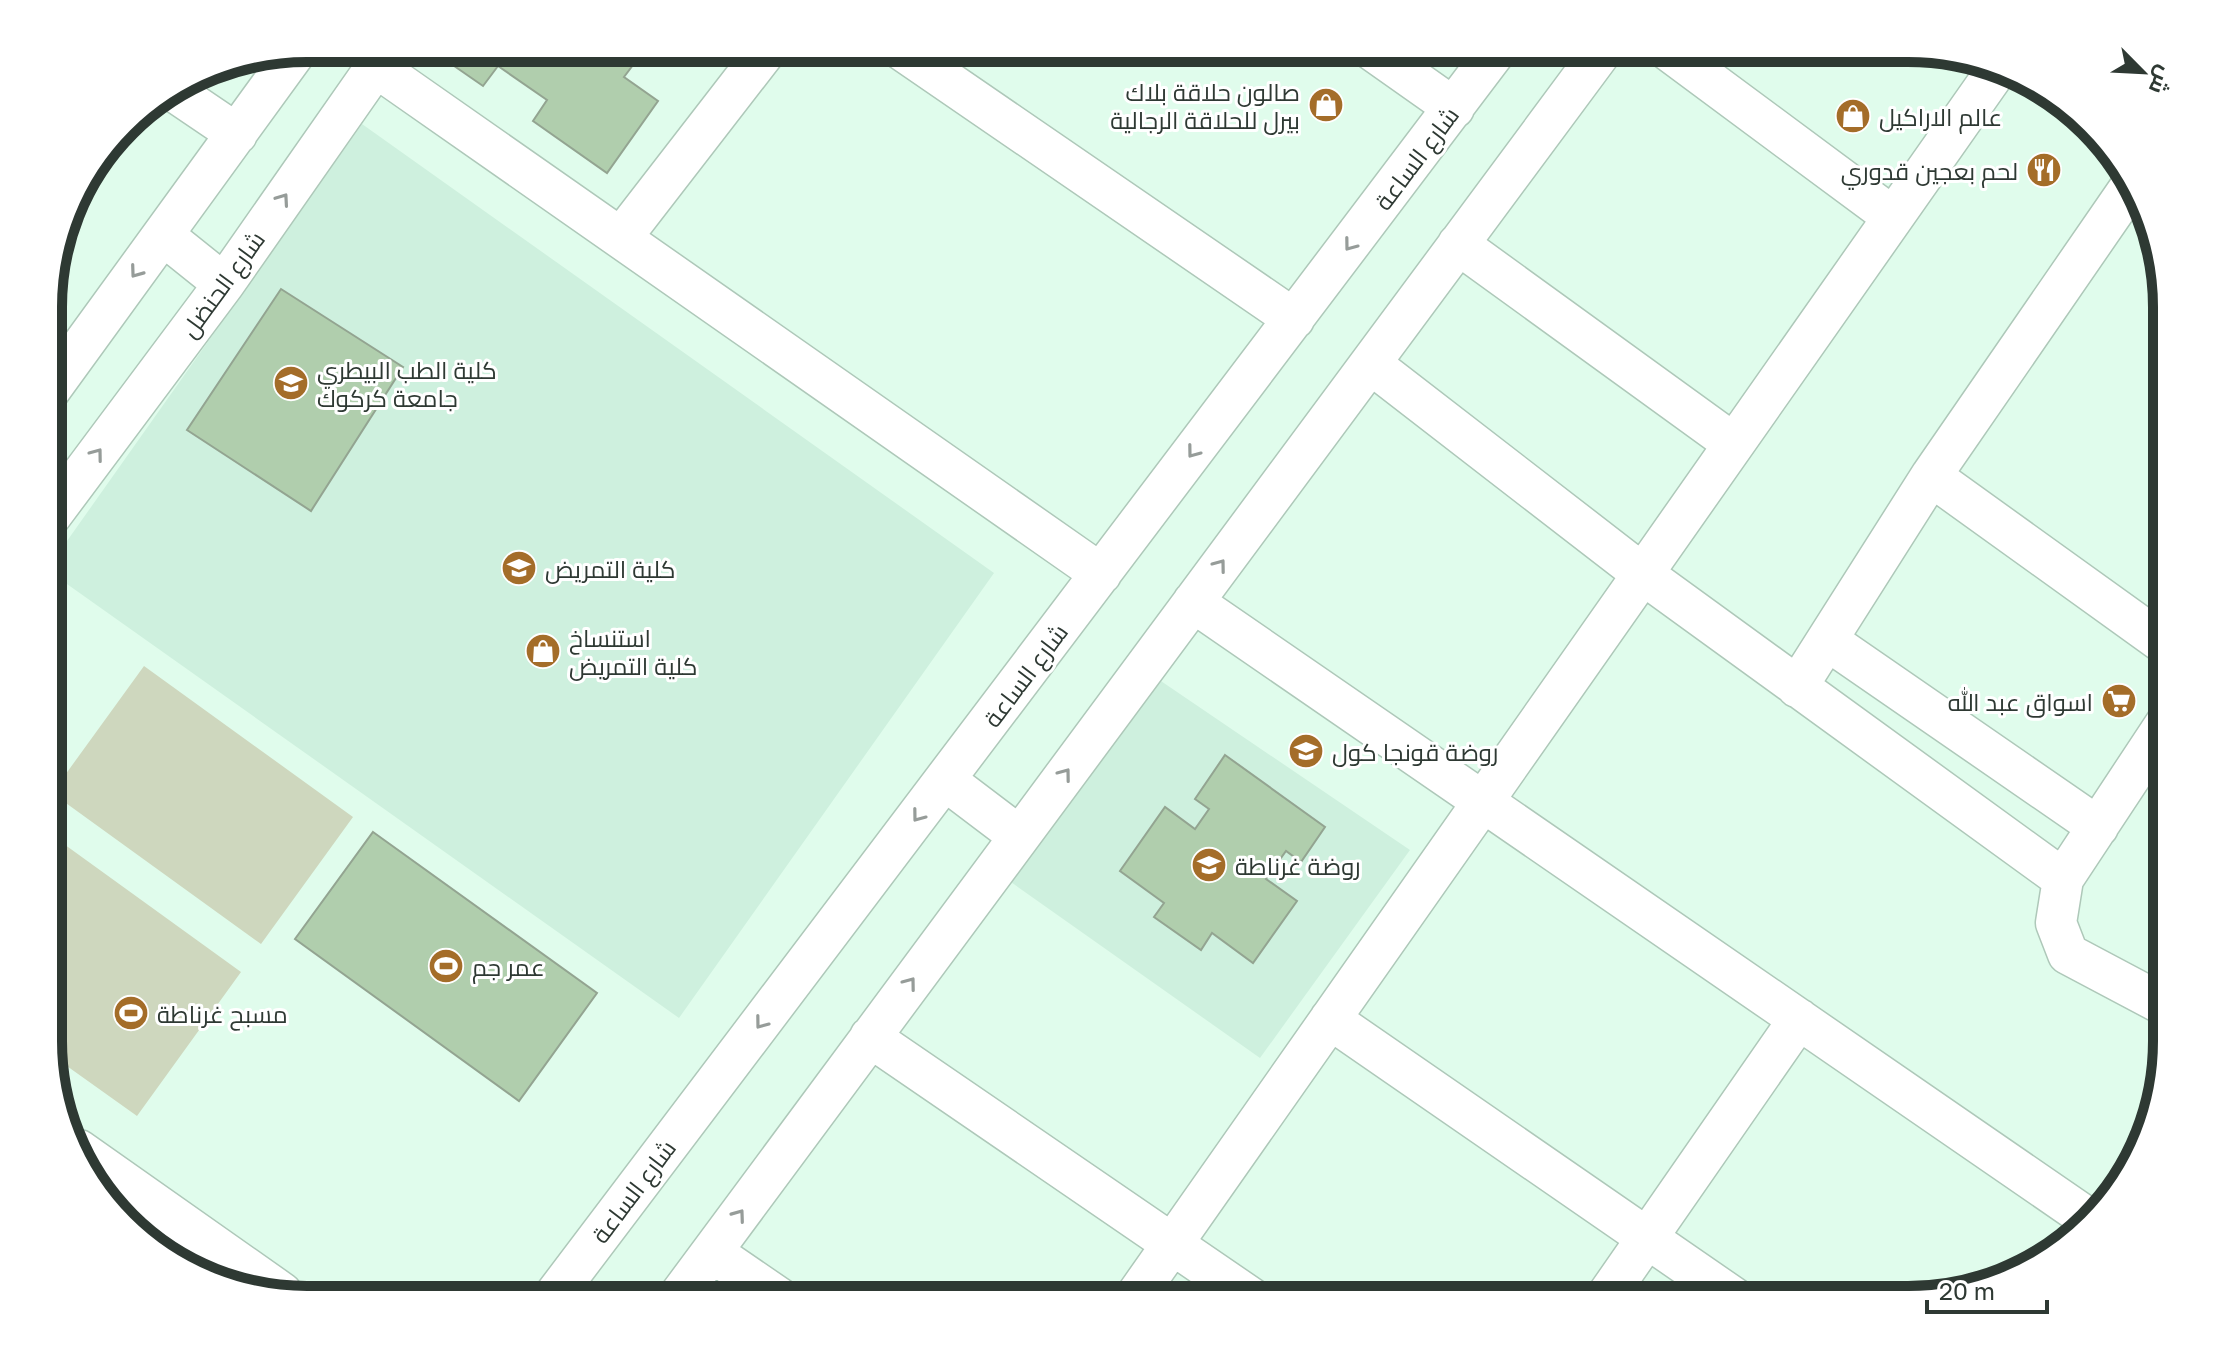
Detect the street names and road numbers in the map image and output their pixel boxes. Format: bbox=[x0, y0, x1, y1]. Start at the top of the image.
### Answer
street label: شارع الساعة bbox=[1368, 101, 1466, 217]
street label: شارع الحنضل bbox=[174, 225, 273, 345]
street label: شارع الساعة bbox=[977, 618, 1075, 734]
street label: شارع الساعة bbox=[585, 1134, 683, 1250]

